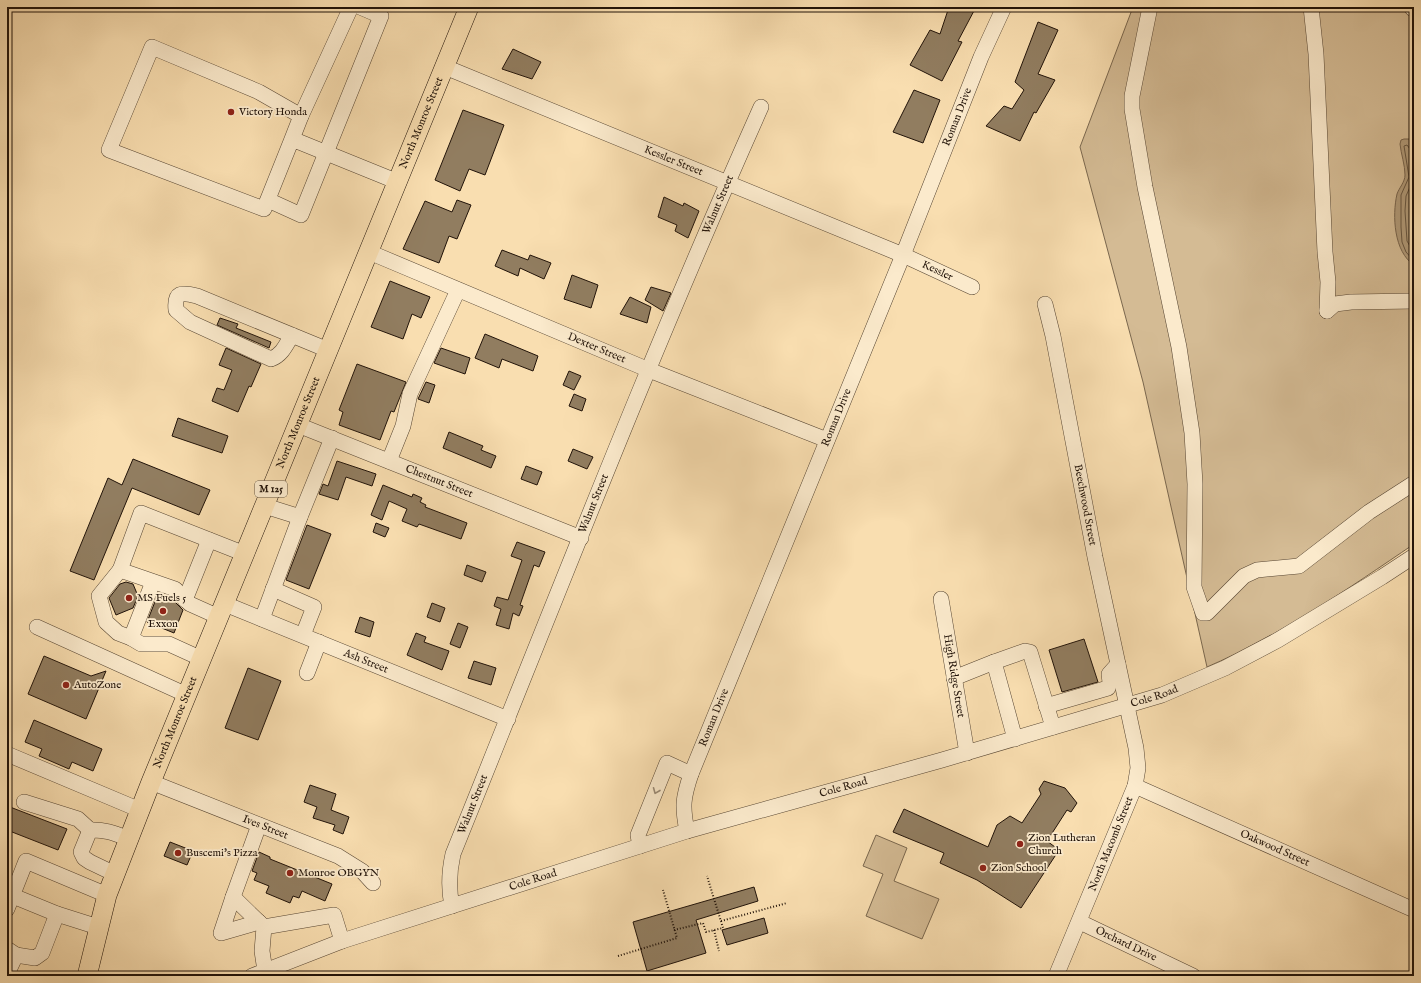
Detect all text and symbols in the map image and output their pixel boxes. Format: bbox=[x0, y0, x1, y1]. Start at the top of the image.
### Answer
street label: North Monroe Street bbox=[396, 75, 447, 171]
street label: Roman Drive bbox=[940, 86, 975, 148]
place label: Victory Honda bbox=[238, 105, 307, 119]
marker: Victory Honda bbox=[226, 107, 236, 117]
street label: Kessler Street bbox=[642, 142, 705, 179]
street label: Walnut Street bbox=[699, 173, 737, 236]
street label: Kessler bbox=[920, 258, 955, 284]
street label: Dexter Street bbox=[565, 329, 628, 366]
street label: North Monroe Street bbox=[273, 375, 324, 471]
street label: Roman Drive bbox=[818, 387, 855, 449]
street label: Chestnut Street bbox=[403, 462, 475, 501]
street label: Beechwood Street bbox=[1071, 463, 1100, 547]
street label: Walnut Street bbox=[575, 472, 612, 535]
road number: M 125 bbox=[255, 481, 287, 497]
place label: MS Fuels 5 bbox=[137, 591, 186, 605]
marker: MS Fuels 5 bbox=[124, 593, 134, 603]
marker: Exxon bbox=[158, 606, 168, 616]
place label: Exxon bbox=[148, 617, 178, 631]
street label: High Ridge Street bbox=[940, 633, 968, 719]
street label: Ash Street bbox=[341, 646, 390, 677]
street label: North Monroe Street bbox=[150, 674, 201, 771]
place label: AutoZone bbox=[73, 678, 121, 692]
marker: AutoZone bbox=[61, 680, 71, 690]
street label: Cole Road bbox=[1129, 682, 1180, 711]
street label: Roman Drive bbox=[696, 687, 732, 749]
street label: Walnut Street bbox=[455, 772, 491, 836]
street label: Cole Road bbox=[818, 774, 869, 801]
one-way arrow bbox=[653, 786, 661, 794]
street label: North Macomb Street bbox=[1086, 794, 1136, 893]
street label: Ives Street bbox=[240, 812, 290, 843]
street label: Oakwood Street bbox=[1238, 827, 1312, 870]
place label: Zion Lutheran Church bbox=[1028, 831, 1096, 858]
marker: Zion Lutheran Church bbox=[1015, 839, 1025, 849]
place label: Buscemi's Pizza bbox=[186, 846, 258, 860]
marker: Buscemi's Pizza bbox=[173, 848, 183, 858]
place label: Zion School bbox=[991, 861, 1047, 875]
marker: Zion School bbox=[978, 863, 988, 873]
place label: Monroe OBGYN bbox=[298, 866, 380, 880]
street label: Cole Road bbox=[507, 866, 559, 894]
marker: Monroe OBGYN bbox=[285, 868, 295, 878]
street label: Orchard Drive bbox=[1093, 923, 1159, 965]

